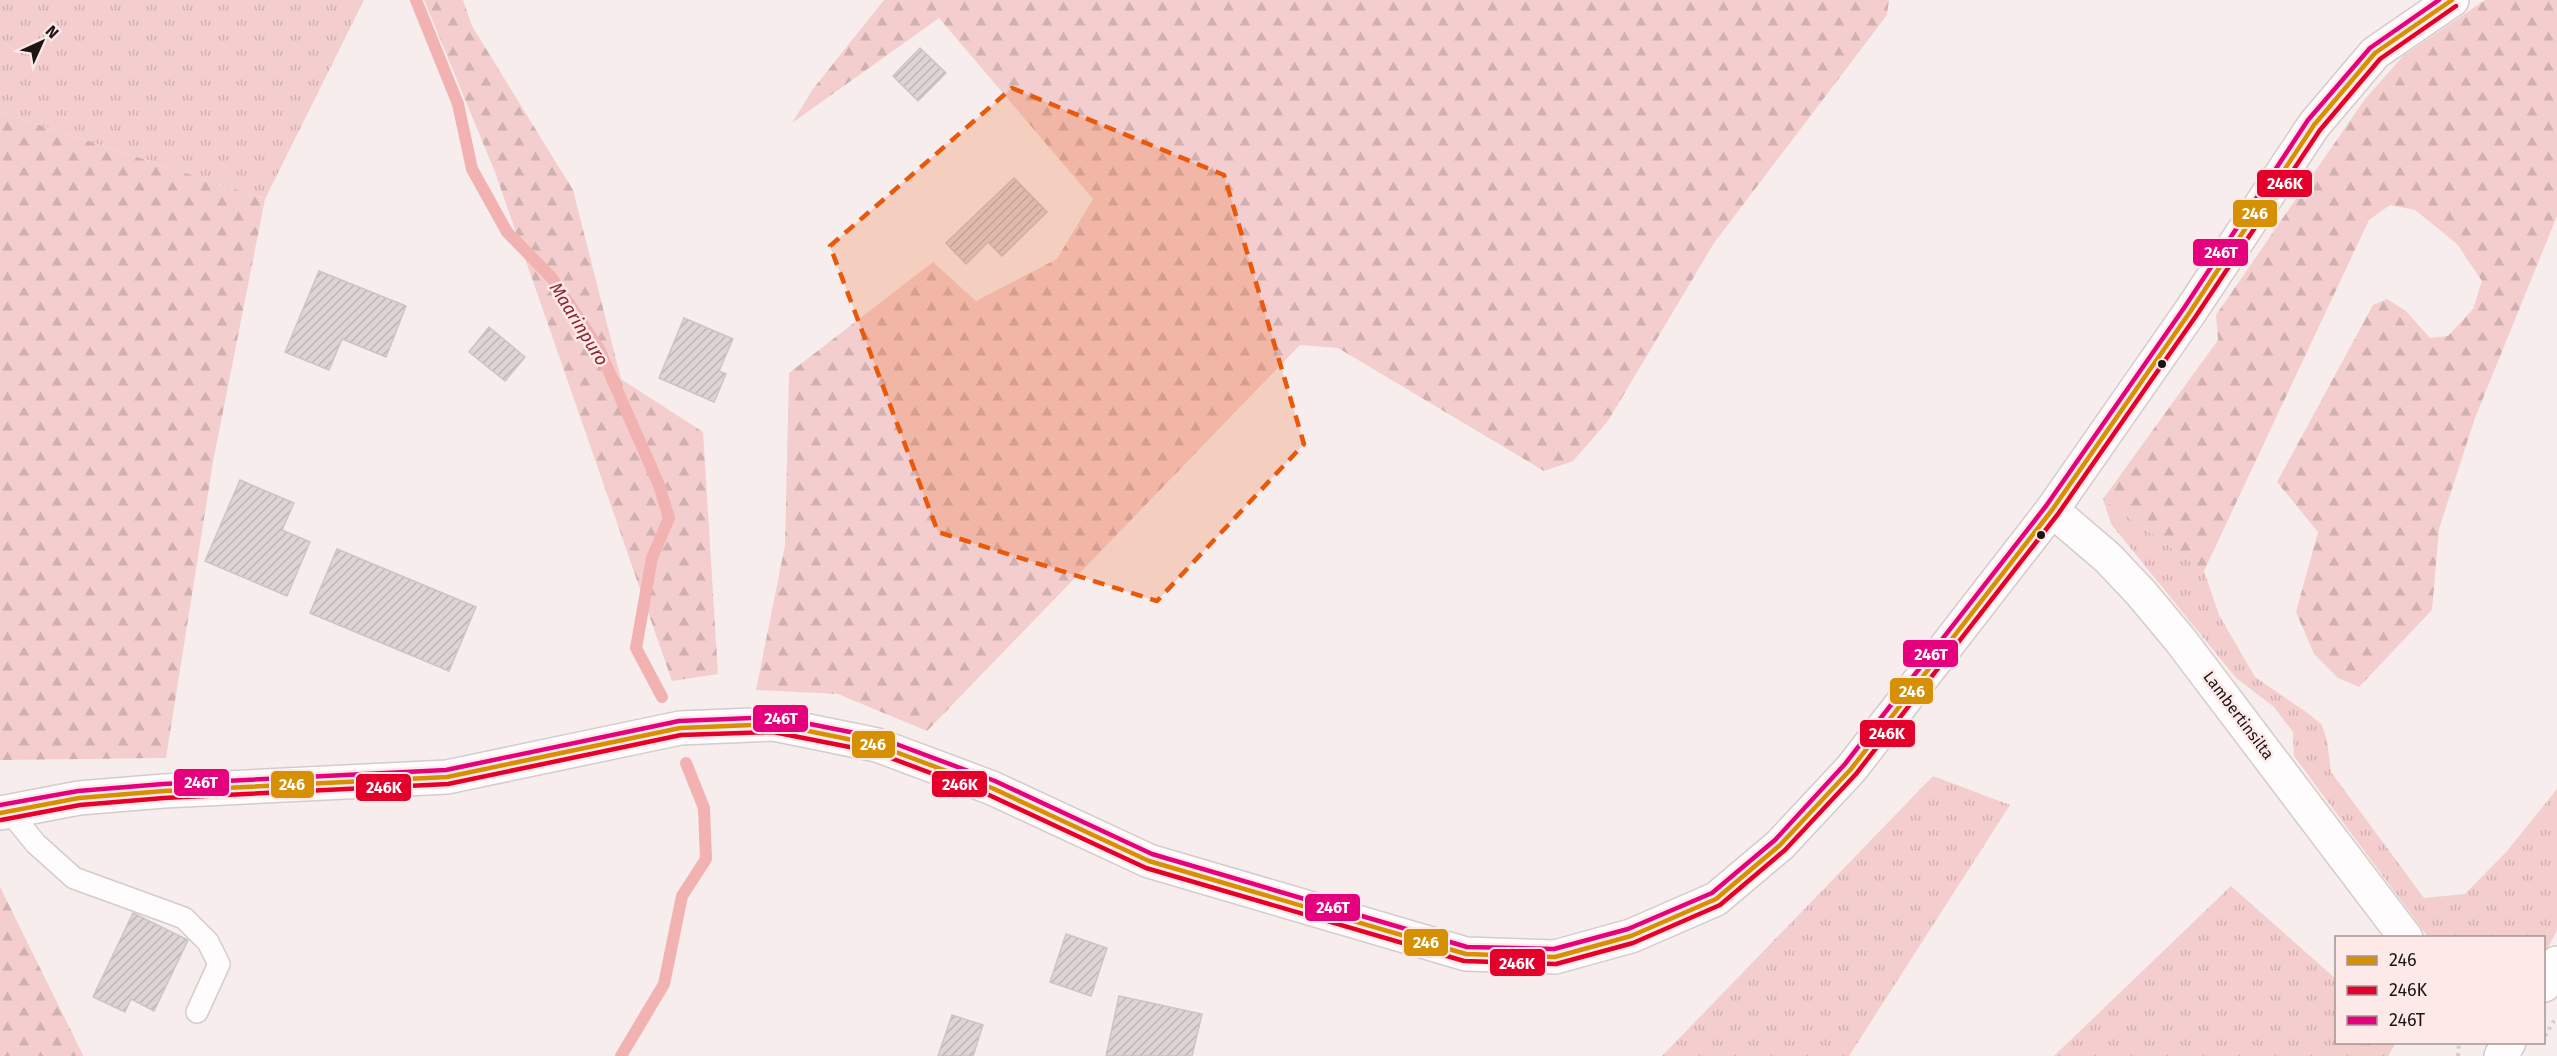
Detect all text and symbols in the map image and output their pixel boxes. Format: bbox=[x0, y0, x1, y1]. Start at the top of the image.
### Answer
north arrow bbox=[12, 12, 72, 72]
text: N bbox=[42, 21, 63, 42]
line badge: 246K bbox=[2256, 169, 2313, 198]
text: 246K bbox=[2267, 174, 2304, 193]
line badge: 246 bbox=[2232, 199, 2278, 228]
text: 246 bbox=[2242, 204, 2268, 223]
line badge: 246T bbox=[2192, 238, 2249, 267]
text: 246T bbox=[2204, 243, 2238, 262]
water label: Maarinpuro bbox=[545, 278, 613, 370]
unlabelled marker bbox=[2156, 358, 2168, 370]
unlabelled marker bbox=[2035, 529, 2047, 541]
line badge: 246T bbox=[1902, 639, 1959, 668]
text: 246T bbox=[1914, 645, 1948, 664]
street label: Lambertinsilta bbox=[2199, 668, 2278, 763]
line badge: 246 bbox=[1889, 677, 1934, 705]
text: 246 bbox=[1899, 682, 1925, 701]
line badge: 246T bbox=[752, 704, 809, 733]
text: 246T bbox=[764, 709, 798, 728]
line badge: 246K bbox=[1859, 719, 1916, 748]
text: 246K bbox=[1869, 724, 1906, 743]
line badge: 246 bbox=[851, 730, 896, 759]
text: 246 bbox=[860, 735, 886, 754]
line badge: 246T bbox=[173, 768, 230, 797]
line badge: 246 bbox=[270, 770, 315, 799]
line badge: 246K bbox=[931, 770, 988, 798]
text: 246T bbox=[184, 773, 218, 792]
line badge: 246K bbox=[355, 773, 412, 802]
text: 246 bbox=[279, 775, 305, 794]
text: 246K bbox=[942, 775, 979, 794]
text: 246K bbox=[366, 778, 403, 797]
line badge: 246T bbox=[1304, 893, 1361, 922]
text: 246T bbox=[1316, 898, 1350, 917]
line badge: 246 bbox=[1403, 928, 1449, 957]
text: 246 bbox=[1413, 933, 1439, 952]
legend bbox=[2335, 936, 2545, 1044]
line badge: 246K bbox=[1489, 948, 1546, 977]
text: 246 bbox=[2389, 949, 2417, 971]
text: 246K bbox=[1499, 954, 1536, 973]
text: 246K bbox=[2389, 979, 2428, 1001]
text: 246T bbox=[2389, 1009, 2426, 1031]

